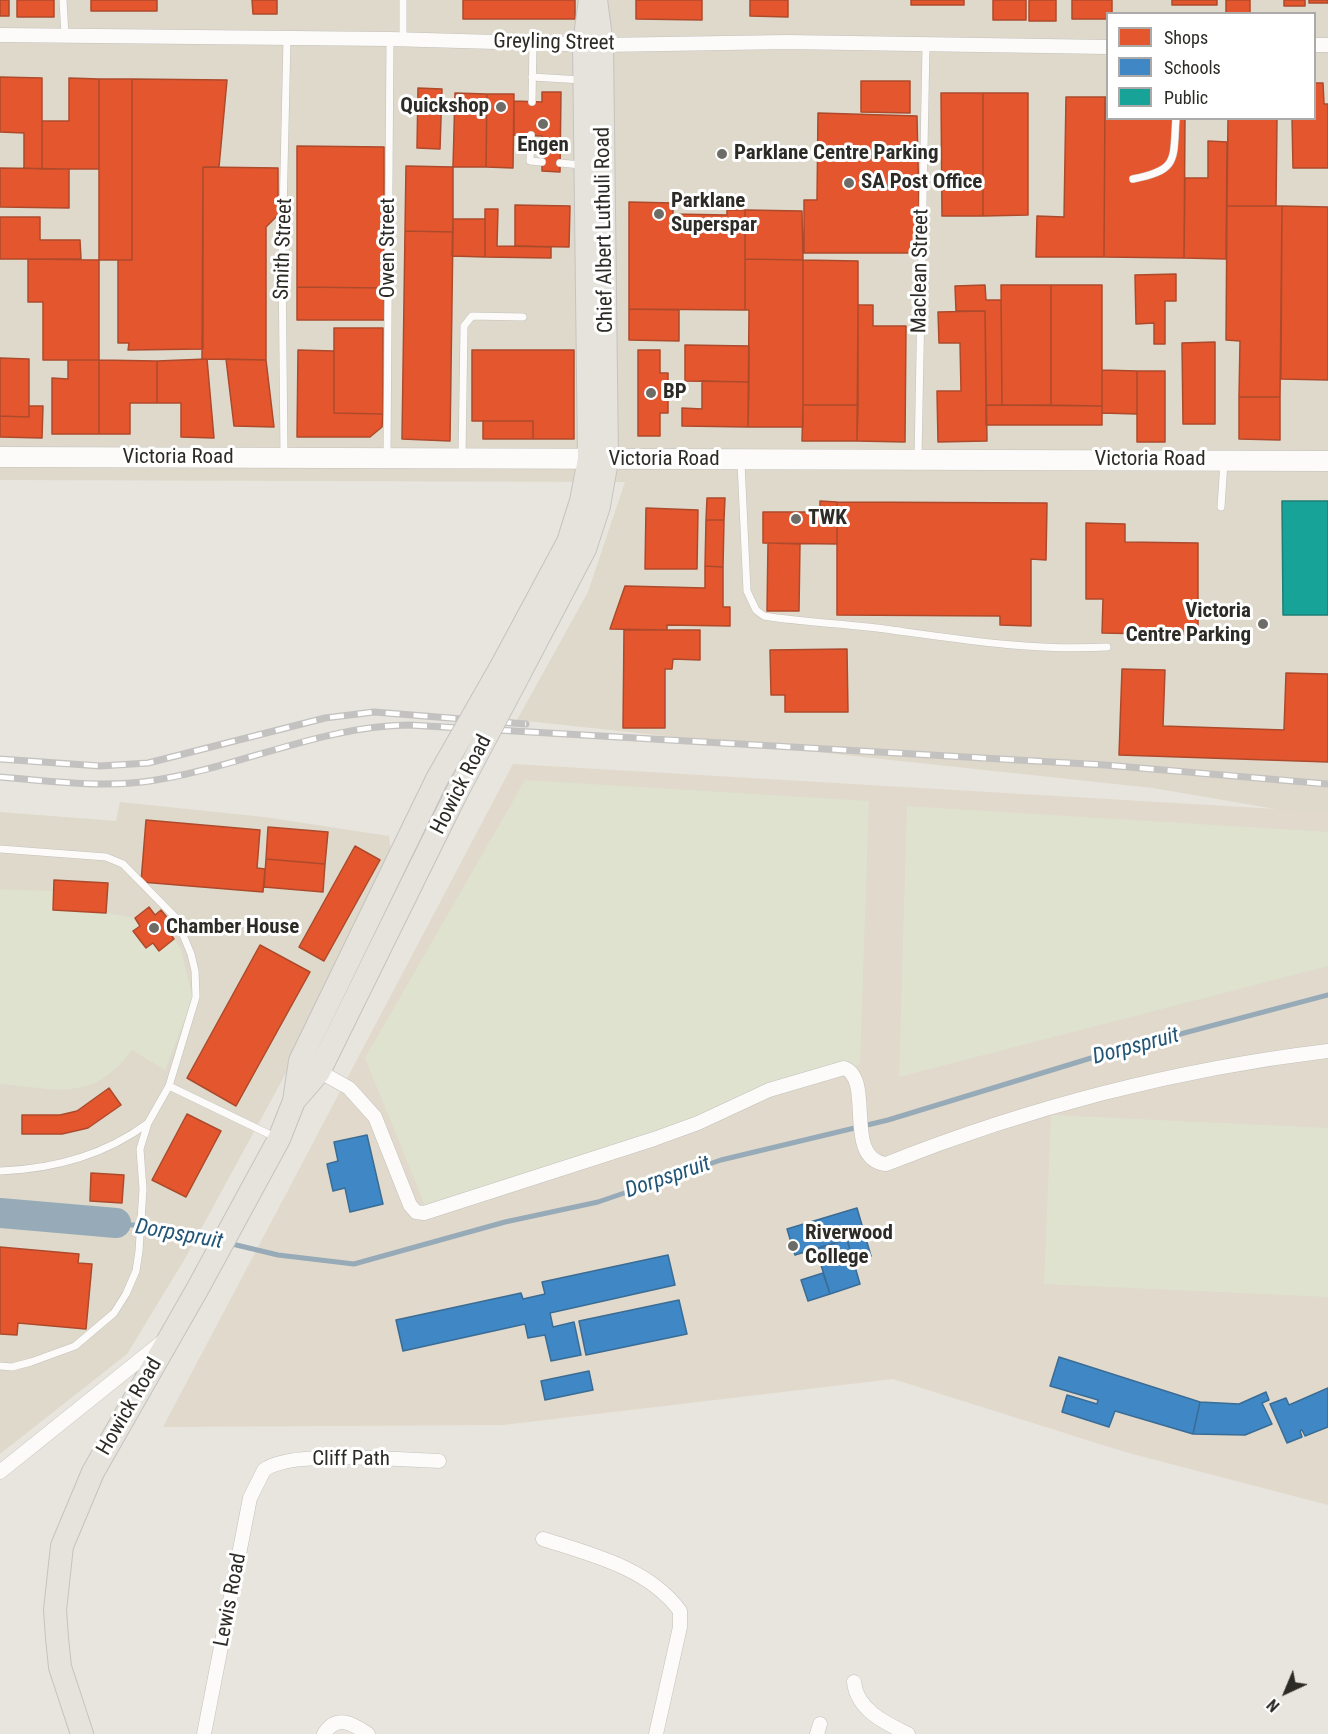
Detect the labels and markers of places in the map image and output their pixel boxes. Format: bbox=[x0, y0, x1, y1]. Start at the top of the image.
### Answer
place label: Quickshop bbox=[400, 94, 489, 120]
marker: Quickshop bbox=[494, 100, 508, 114]
marker: Engen bbox=[536, 117, 550, 131]
place label: Engen bbox=[517, 133, 569, 159]
place label: Parklane Centre Parking bbox=[734, 141, 938, 167]
marker: Parklane Centre Parking bbox=[715, 147, 729, 161]
place label: SA Post Office bbox=[861, 170, 982, 196]
marker: SA Post Office bbox=[842, 176, 856, 190]
place label: Parklane Superspar bbox=[671, 189, 757, 239]
marker: Parklane Superspar bbox=[652, 207, 666, 221]
place label: BP bbox=[663, 380, 687, 406]
marker: BP bbox=[644, 386, 658, 400]
place label: TWK bbox=[808, 506, 847, 532]
marker: TWK bbox=[789, 512, 803, 526]
place label: Victoria Centre Parking bbox=[1126, 599, 1251, 649]
marker: Victoria Centre Parking bbox=[1256, 617, 1270, 631]
place label: Chamber House bbox=[166, 915, 299, 941]
marker: Chamber House bbox=[147, 921, 161, 935]
place label: Riverwood College bbox=[805, 1221, 893, 1271]
marker: Riverwood College bbox=[786, 1239, 800, 1253]

